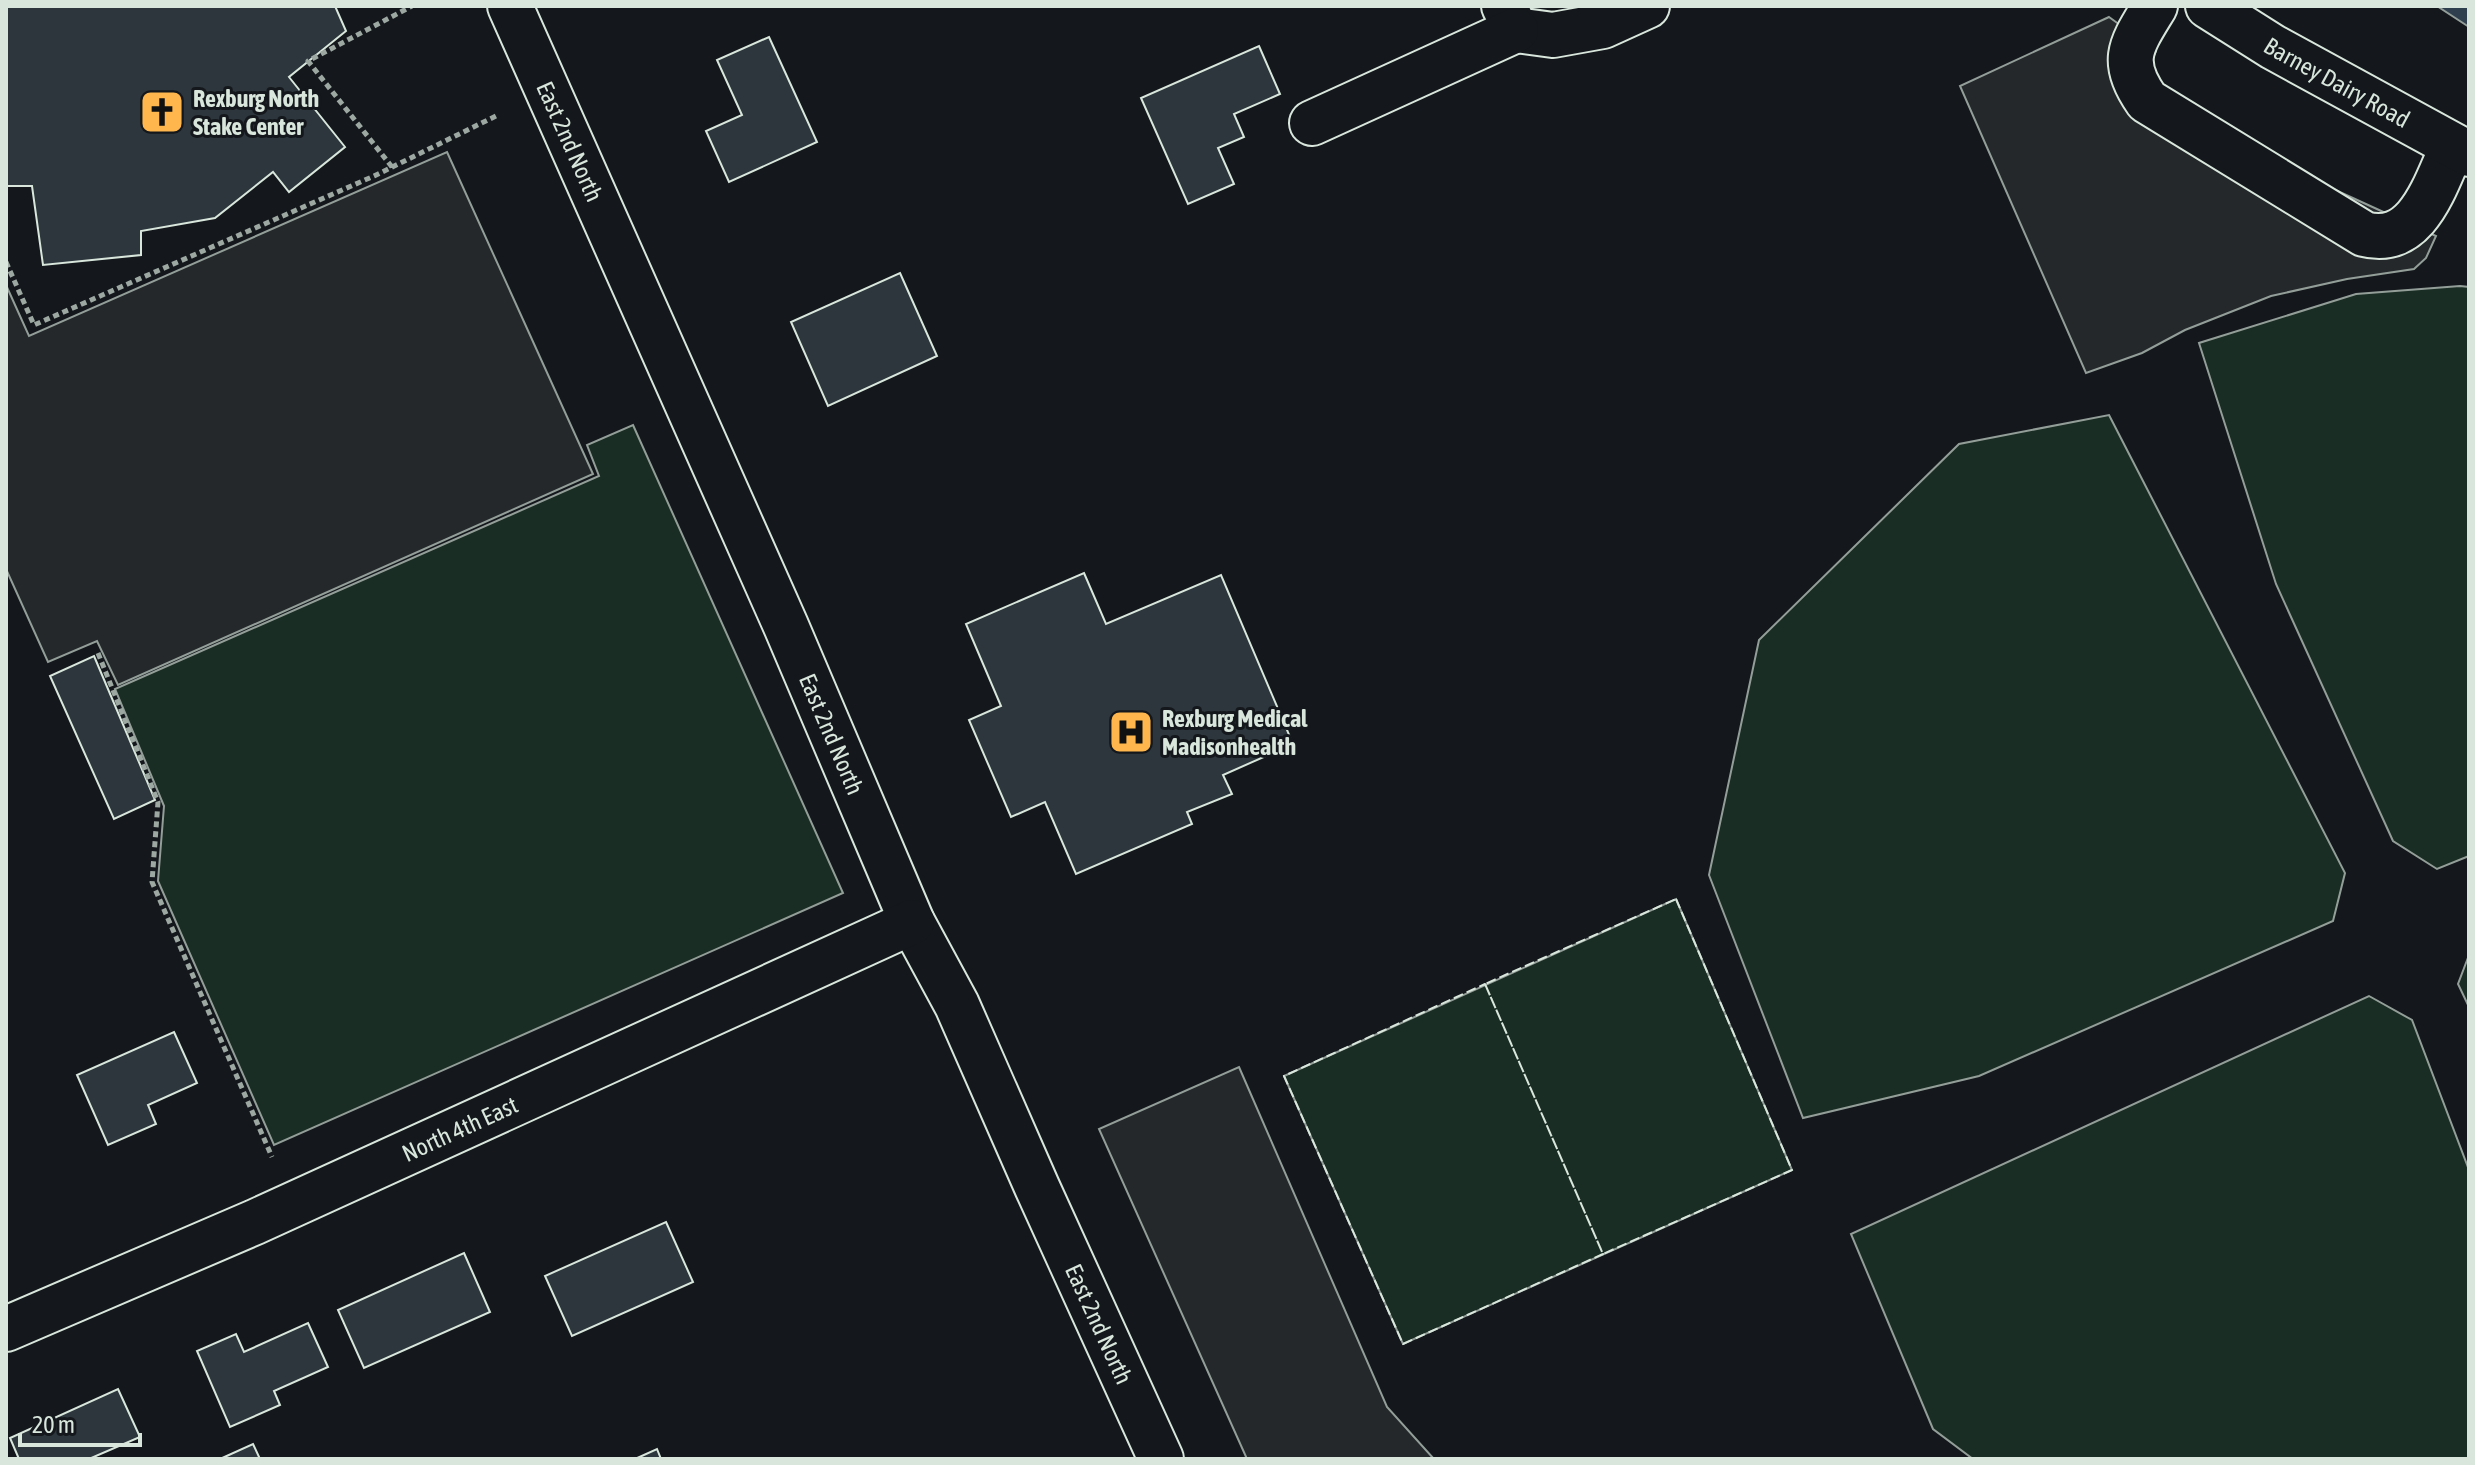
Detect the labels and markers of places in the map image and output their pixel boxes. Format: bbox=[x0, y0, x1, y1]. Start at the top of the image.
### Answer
place label: Rexburg North Stake Center bbox=[193, 85, 319, 140]
church icon: Rexburg North Stake Center bbox=[138, 88, 186, 136]
place label: Rexburg Medical Madisonhealth bbox=[1162, 705, 1308, 760]
hospital icon: Rexburg Medical Madisonhealth bbox=[1107, 708, 1155, 756]

